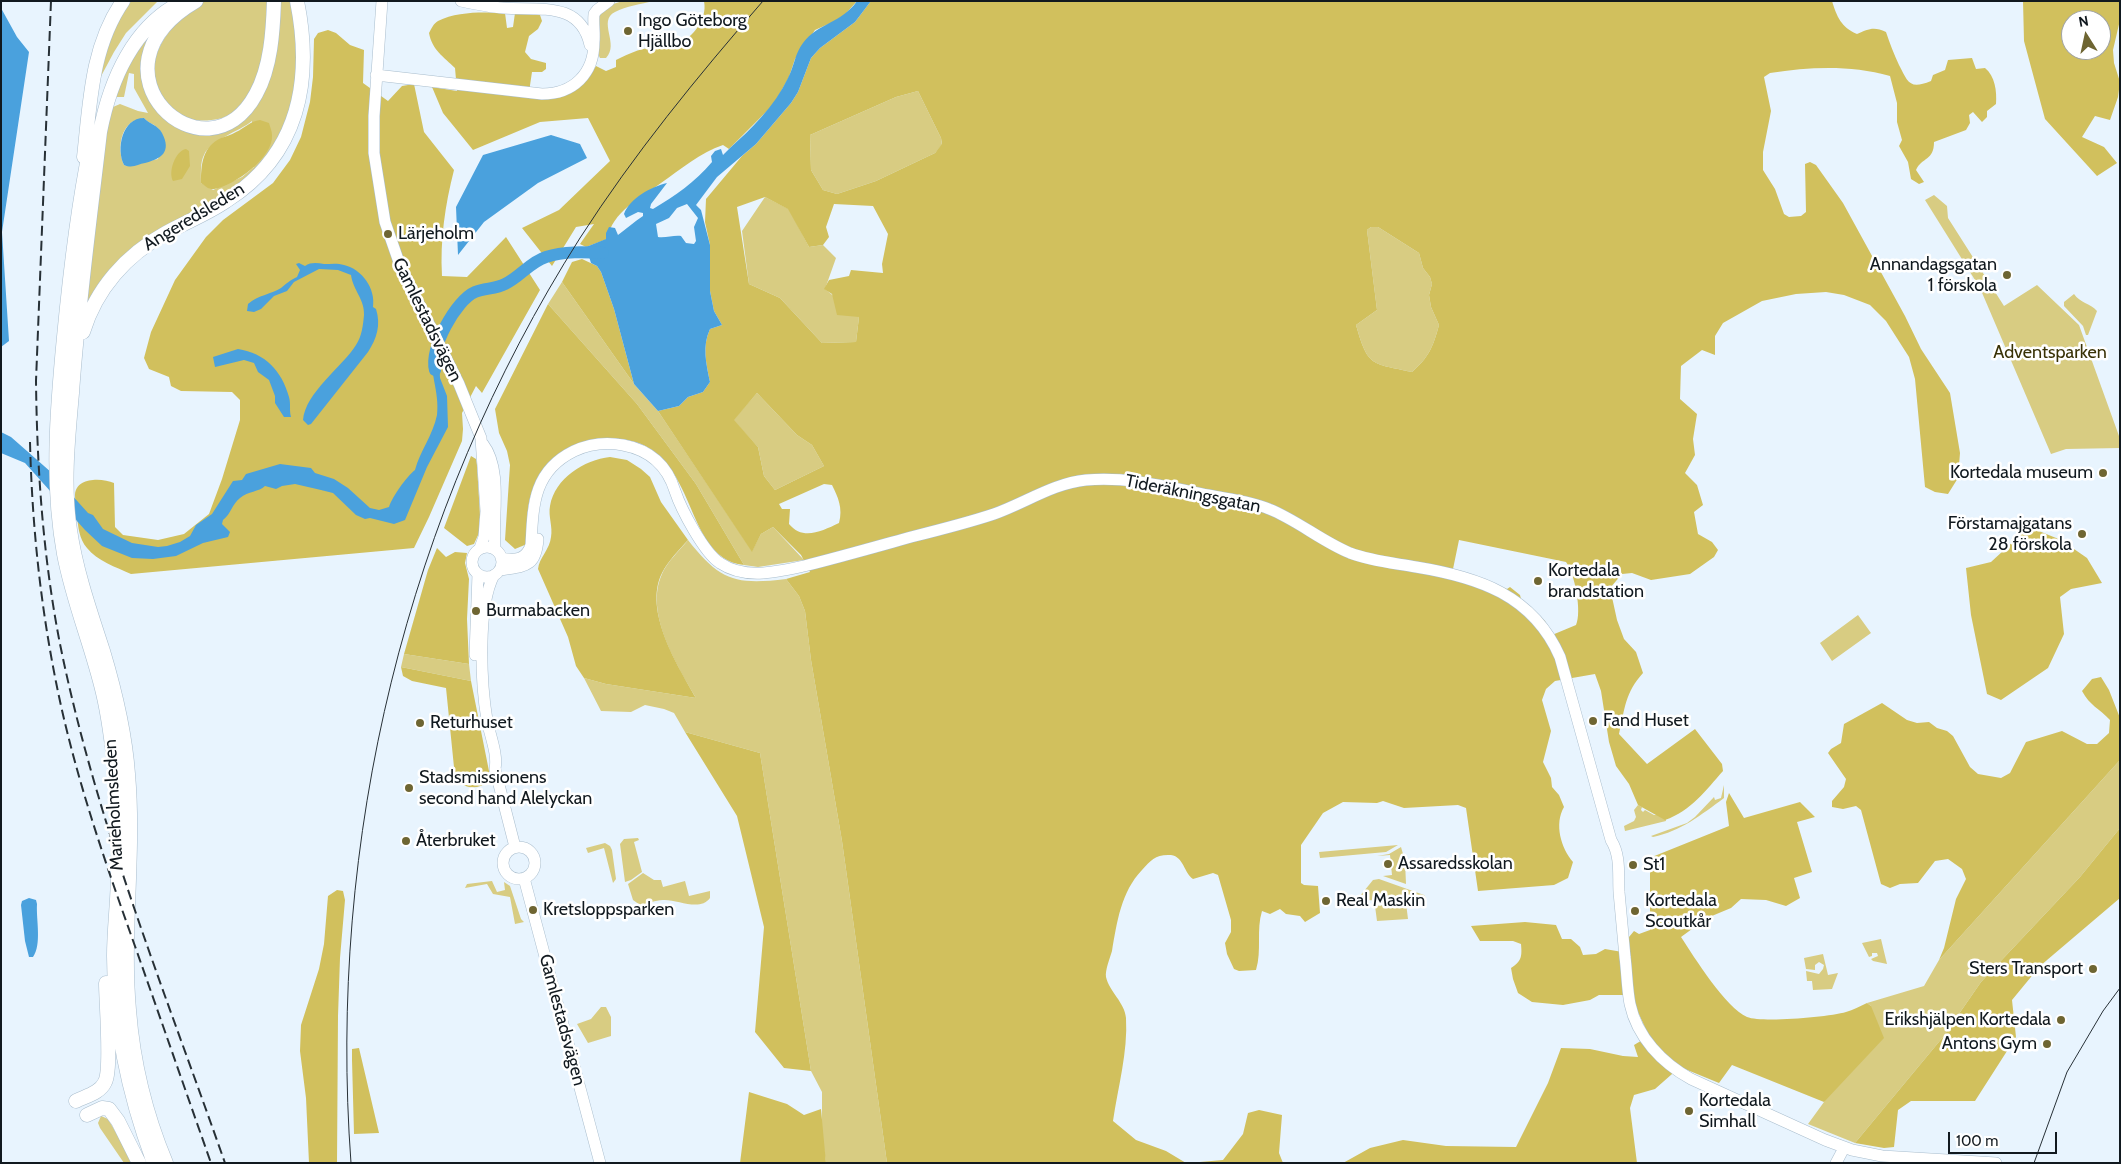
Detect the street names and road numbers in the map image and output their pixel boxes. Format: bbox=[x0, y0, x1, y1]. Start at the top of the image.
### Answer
street label: Angeredsleden bbox=[140, 178, 248, 256]
street label: Gamlestadsvägen bbox=[388, 255, 466, 385]
street label: Tideräkningsgatan bbox=[1124, 470, 1262, 518]
street label: Marieholmsleden bbox=[100, 739, 128, 871]
street label: Gamlestadsvägen bbox=[534, 952, 590, 1088]

